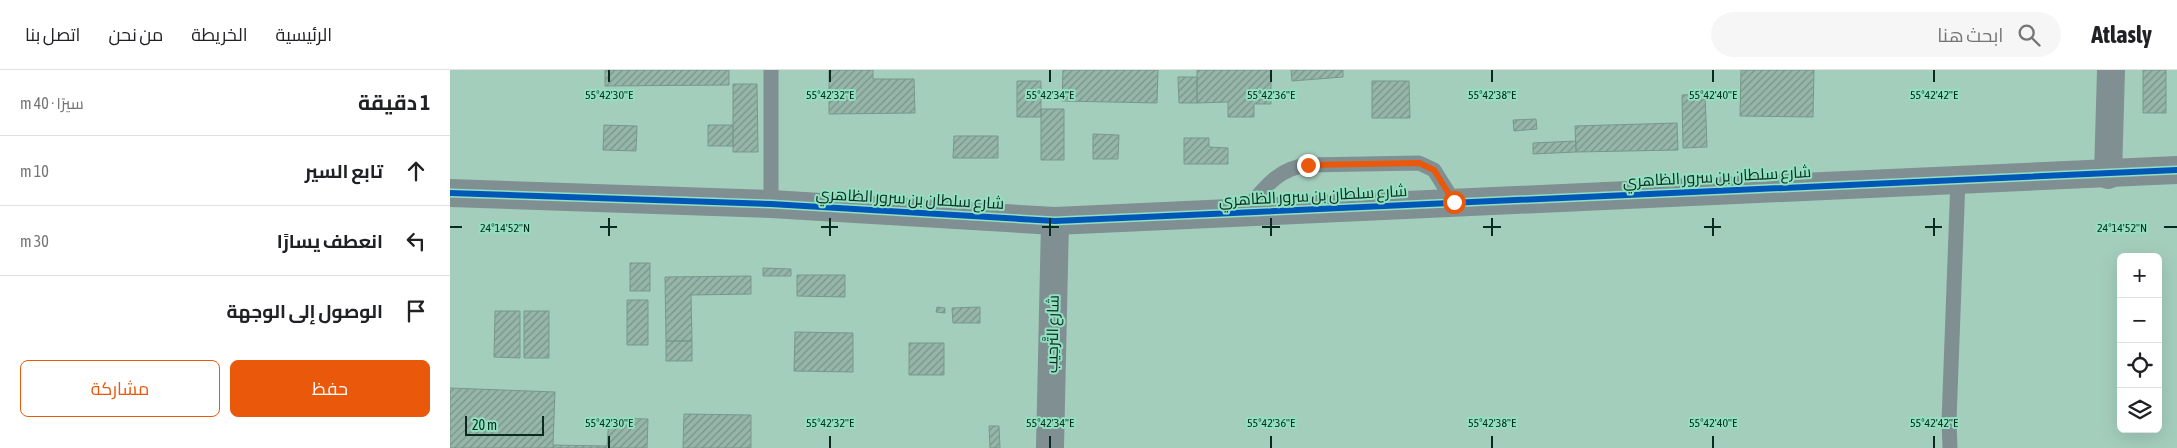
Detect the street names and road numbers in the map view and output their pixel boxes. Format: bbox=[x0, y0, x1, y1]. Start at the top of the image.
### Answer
street label: شارع سلطان بن سرور الظاهري bbox=[1622, 162, 1812, 195]
street label: شارع سلطان بن سرور الظاهري bbox=[1218, 181, 1408, 214]
street label: شارع سلطان بن سرور الظاهري bbox=[815, 184, 1005, 217]
street label: شارع التَّرحِيب bbox=[1041, 295, 1065, 373]

